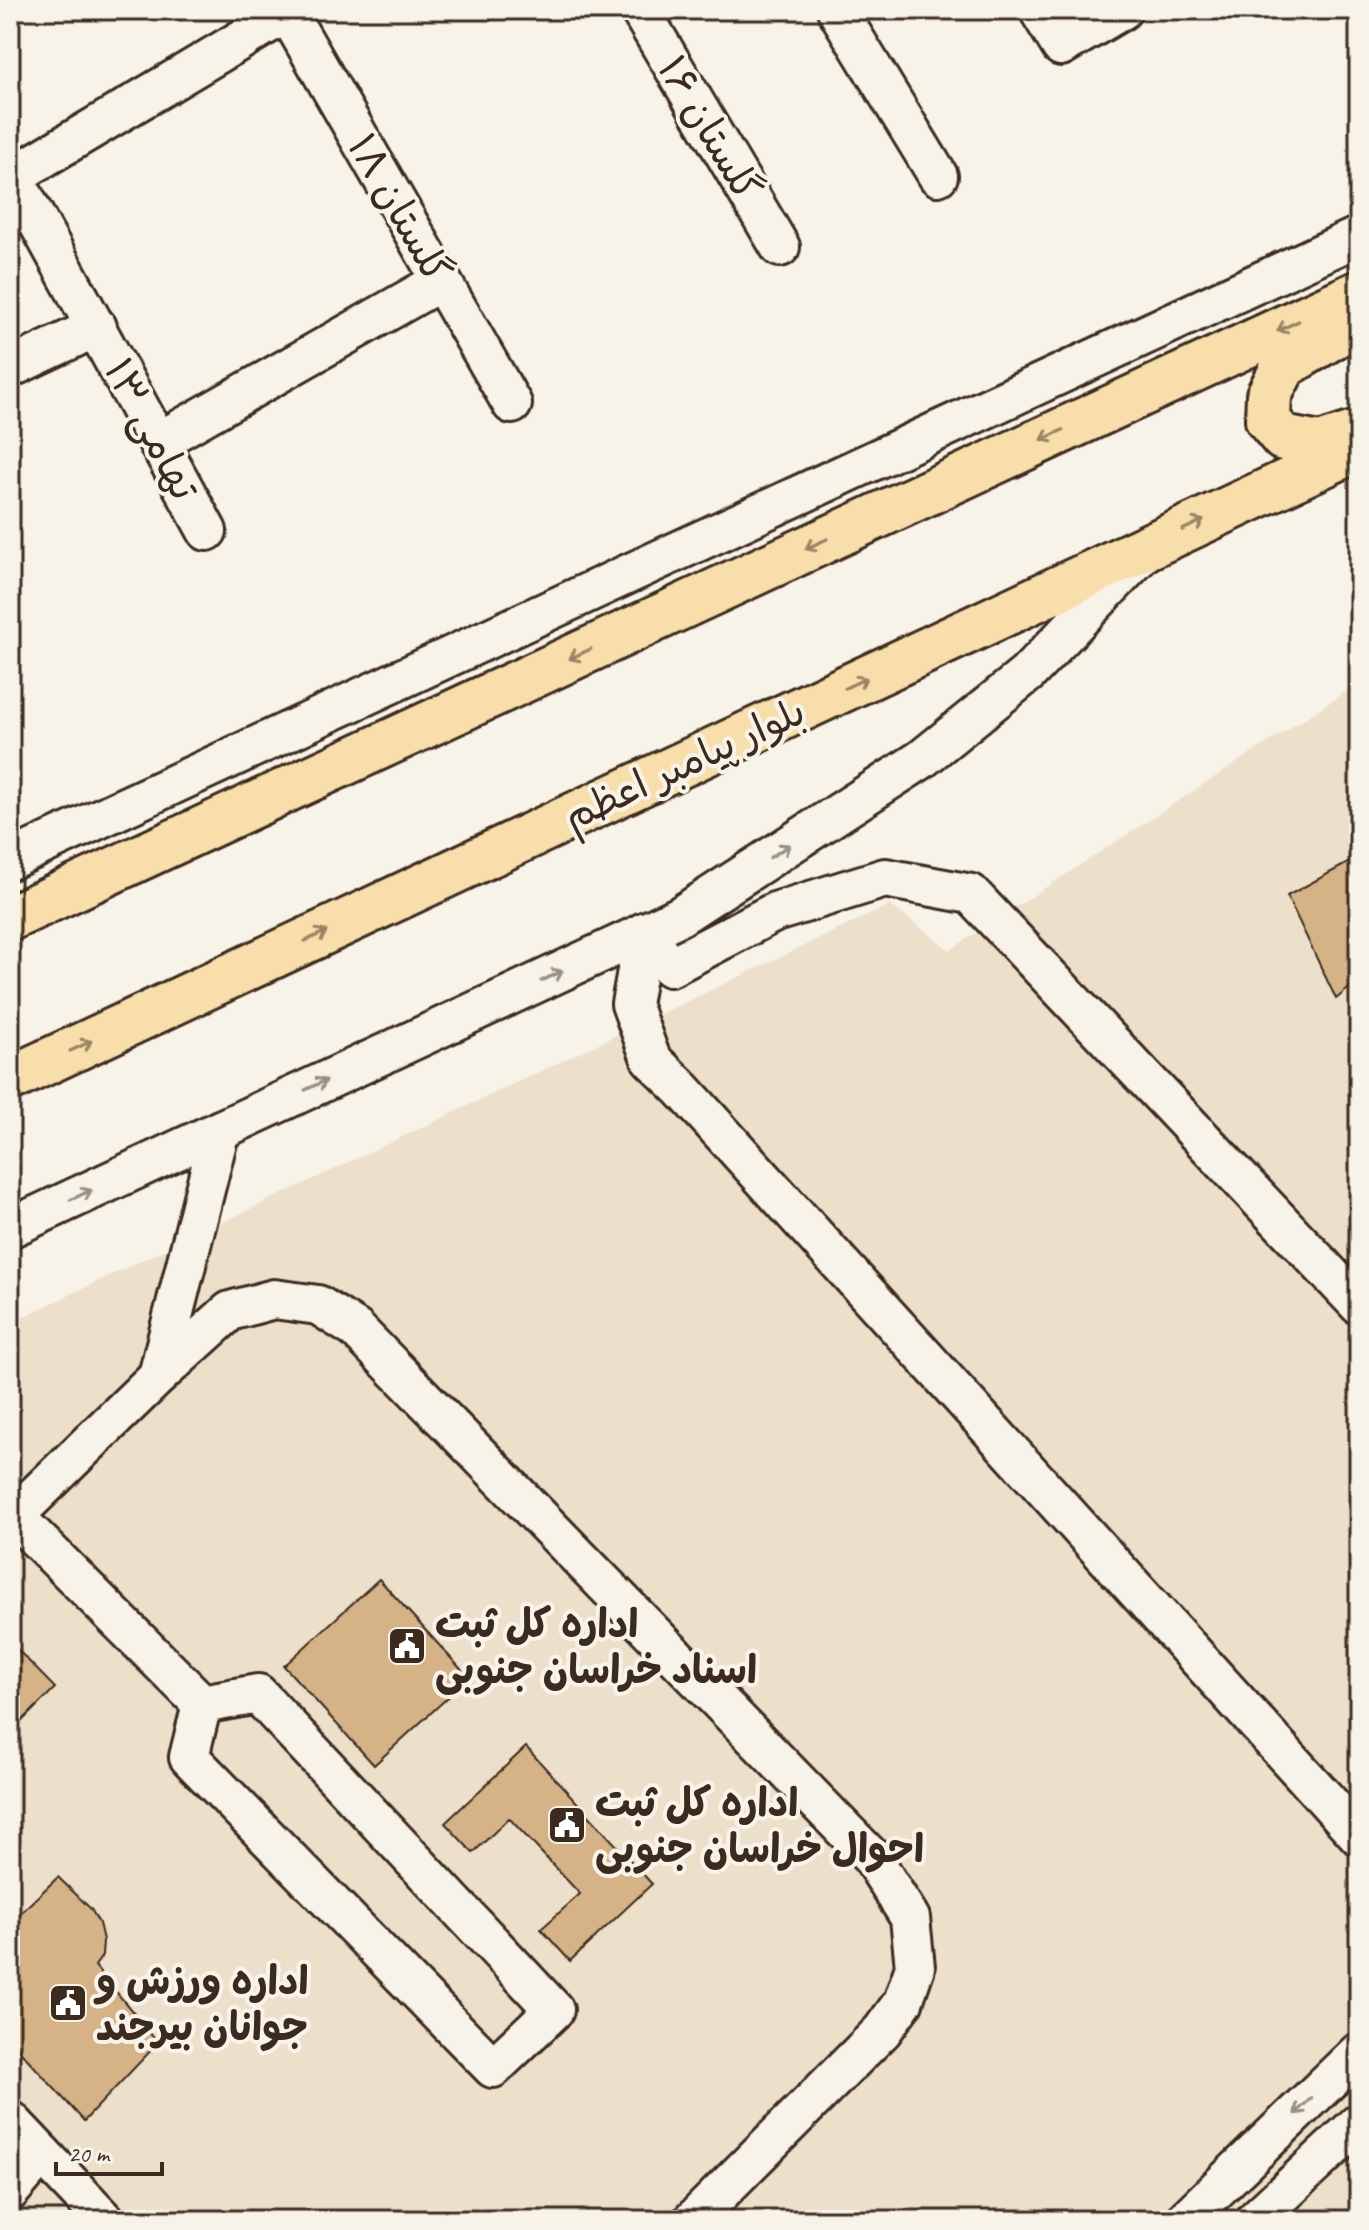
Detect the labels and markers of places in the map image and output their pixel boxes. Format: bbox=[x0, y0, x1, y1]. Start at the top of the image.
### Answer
place label: اداره کل ثبت اسناد خراسان جنوبی bbox=[435, 1599, 757, 1695]
public building icon: اداره کل ثبت اسناد خراسان جنوبی bbox=[386, 1625, 428, 1667]
place label: اداره کل ثبت احوال خراسان جنوبی bbox=[595, 1778, 924, 1874]
public building icon: اداره کل ثبت احوال خراسان جنوبی bbox=[546, 1804, 588, 1846]
place label: اداره ورزش و جوانان بیرجند bbox=[93, 1956, 309, 2052]
public building icon: اداره ورزش و جوانان بیرجند bbox=[47, 1982, 89, 2024]

